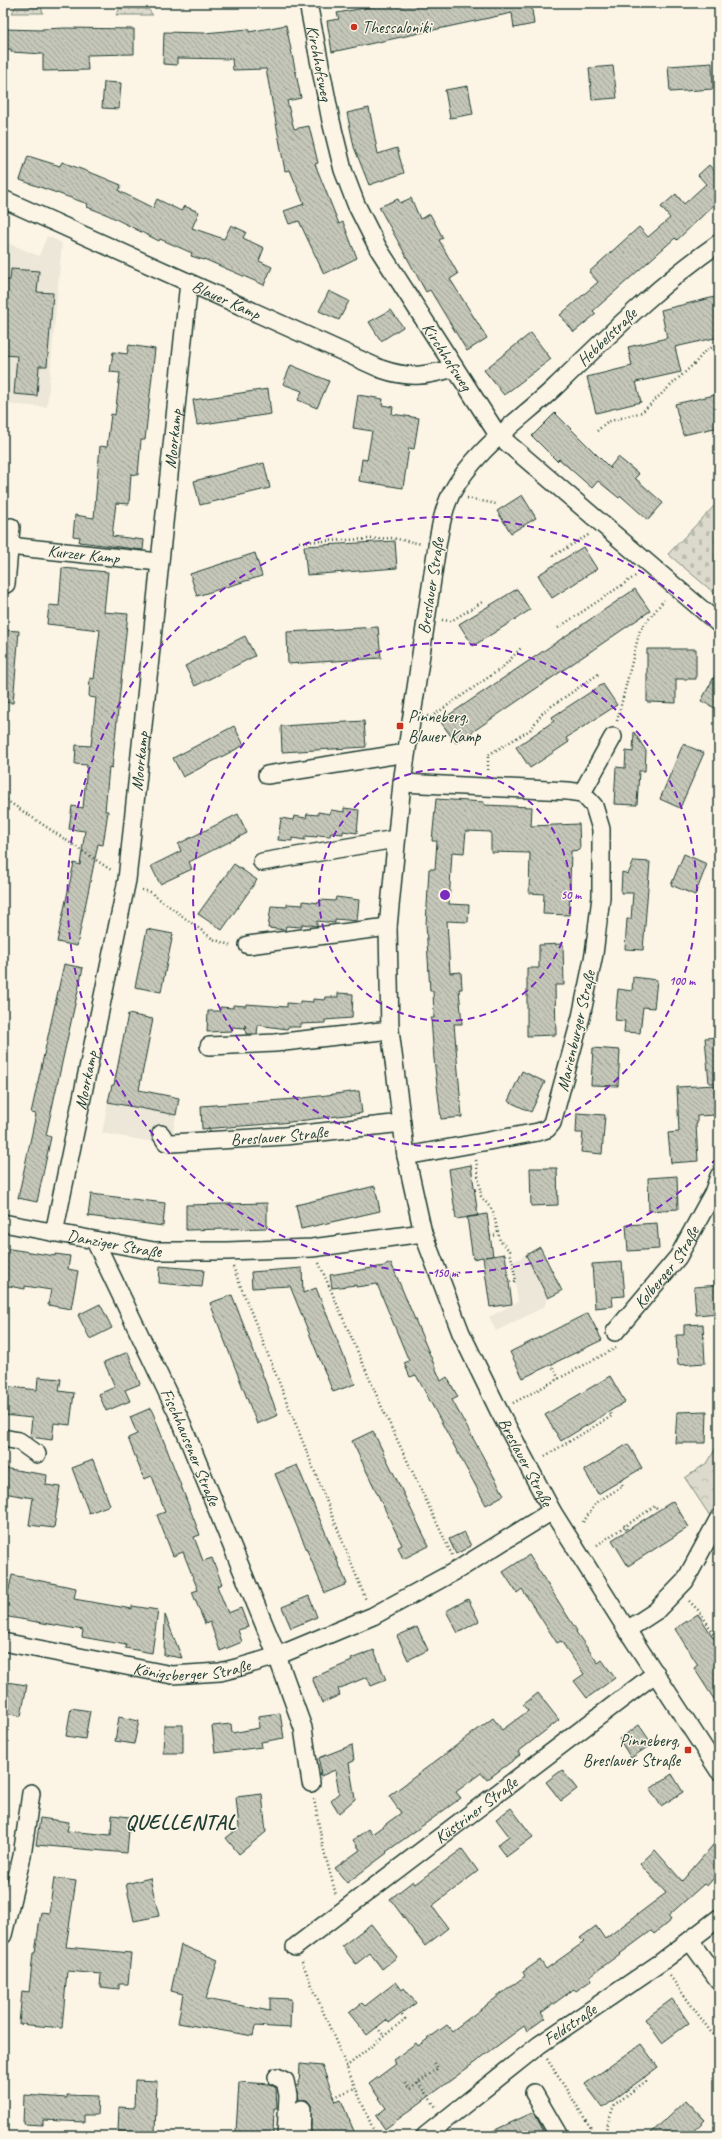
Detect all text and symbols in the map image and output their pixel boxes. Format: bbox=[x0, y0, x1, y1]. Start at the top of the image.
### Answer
place label: Thessaloniki bbox=[362, 17, 433, 38]
marker: Thessaloniki bbox=[349, 22, 359, 32]
street label: Kirchhofsweg bbox=[302, 23, 338, 104]
street label: Blauer Kamp bbox=[189, 275, 265, 325]
street label: Hebbelstraße bbox=[573, 302, 642, 371]
street label: Kirchhofsweg bbox=[418, 318, 478, 396]
street label: Moorkamp bbox=[159, 407, 186, 470]
street label: Breslauer Straße bbox=[413, 535, 449, 636]
street label: Kurzer Kamp bbox=[47, 540, 122, 568]
place label: Pinneberg, Blauer Kamp bbox=[408, 706, 482, 747]
marker: Pinneberg, Blauer Kamp bbox=[395, 721, 405, 731]
street label: Moorkamp bbox=[126, 729, 153, 792]
text: 50 m bbox=[561, 887, 582, 903]
centre of rings bbox=[438, 888, 452, 902]
street label: Marienburger Straße bbox=[552, 967, 600, 1093]
text: 100 m bbox=[669, 973, 696, 989]
street label: Moorkamp bbox=[69, 1047, 102, 1112]
street label: Breslauer Straße bbox=[230, 1121, 330, 1150]
street label: Kolberger Straße bbox=[629, 1221, 704, 1312]
street label: Danziger Straße bbox=[65, 1225, 162, 1262]
text: 150 m bbox=[432, 1265, 459, 1281]
street label: Fischhausener Straße bbox=[156, 1385, 225, 1510]
street label: Breslauer Straße bbox=[494, 1414, 559, 1511]
street label: Königsberger Straße bbox=[132, 1654, 254, 1686]
place label: Pinneberg, Breslauer Straße bbox=[583, 1730, 681, 1771]
marker: Pinneberg, Breslauer Straße bbox=[683, 1745, 693, 1755]
street label: Küstriner Straße bbox=[430, 1771, 522, 1848]
district label: QUELLENTAL bbox=[125, 1809, 237, 1835]
street label: Feldstraße bbox=[539, 1998, 601, 2050]

